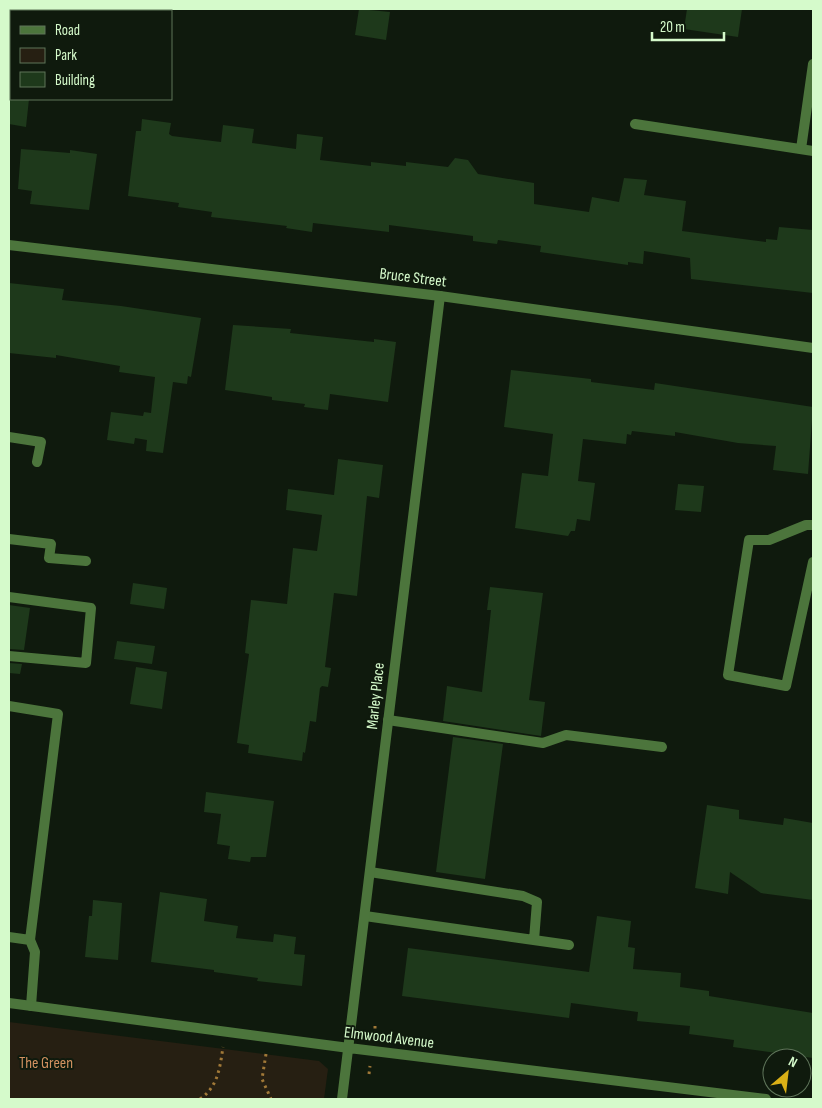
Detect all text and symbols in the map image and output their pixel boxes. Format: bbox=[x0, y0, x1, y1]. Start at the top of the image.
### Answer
legend bbox=[10, 10, 172, 100]
scale bar bbox=[652, 10, 724, 42]
text: 20 m bbox=[660, 18, 685, 37]
text: Road bbox=[55, 21, 80, 40]
text: Park bbox=[55, 46, 77, 65]
text: Building bbox=[55, 71, 95, 90]
street label: Bruce Street bbox=[378, 264, 448, 292]
street label: Marley Place bbox=[363, 662, 389, 730]
street label: Elmwood Avenue bbox=[343, 1023, 435, 1053]
north arrow bbox=[762, 1048, 812, 1098]
text: N bbox=[786, 1053, 800, 1071]
park label: The Green bbox=[19, 1054, 73, 1073]

